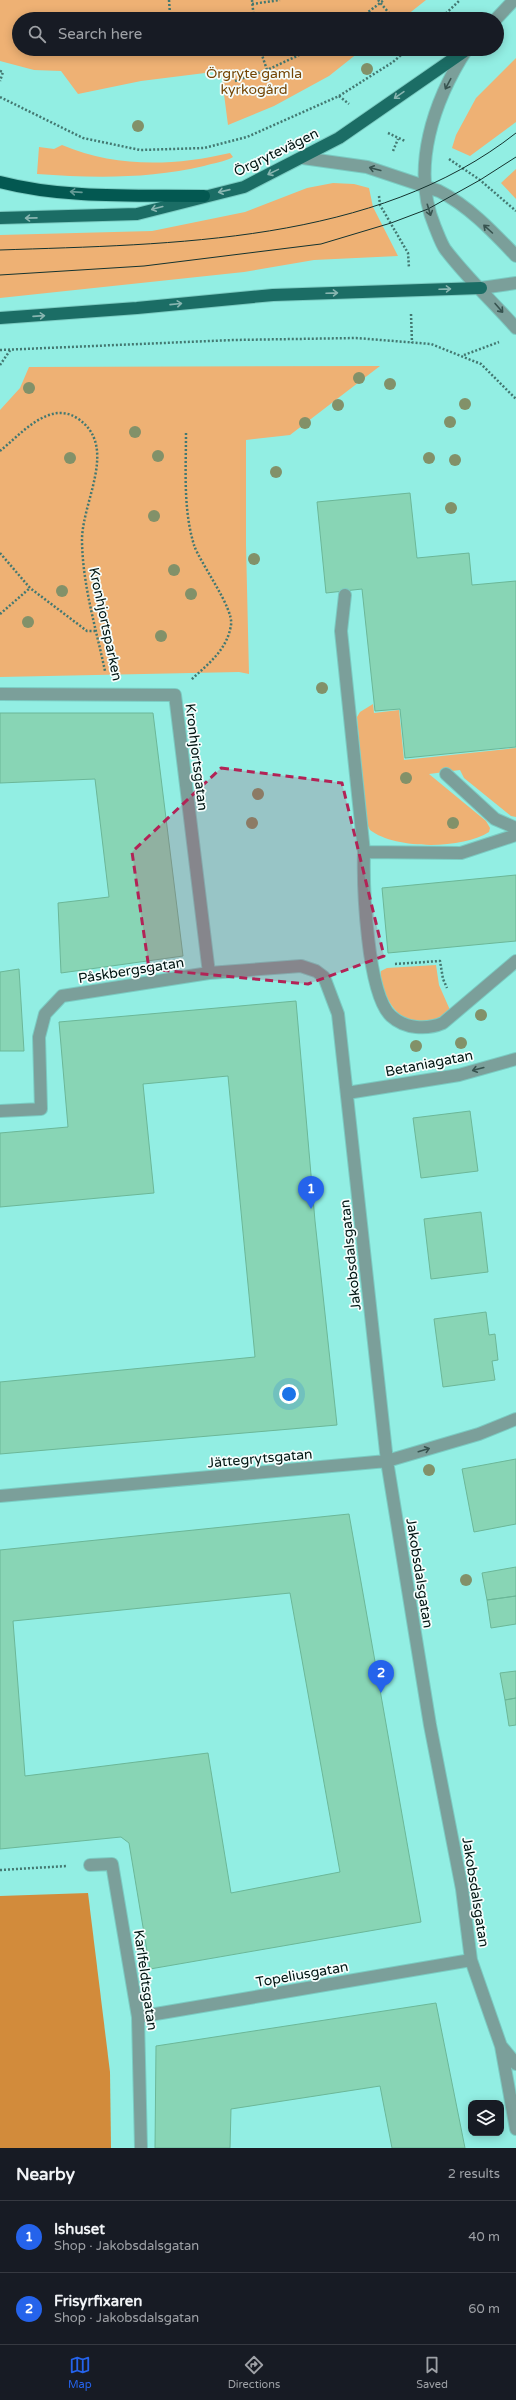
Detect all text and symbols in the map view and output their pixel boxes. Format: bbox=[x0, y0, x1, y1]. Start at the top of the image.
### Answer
search box bbox=[12, 12, 504, 56]
icon: search bbox=[26, 23, 48, 45]
text: Search here bbox=[58, 25, 142, 43]
park label: Örgryte gamla kyrkogård bbox=[206, 65, 302, 98]
one-way arrow bbox=[444, 78, 451, 90]
one-way arrow bbox=[394, 91, 405, 99]
street label: Örgrytevägen bbox=[231, 125, 321, 180]
one-way arrow bbox=[369, 165, 382, 172]
one-way arrow bbox=[268, 169, 280, 176]
one-way arrow bbox=[218, 188, 231, 196]
one-way arrow bbox=[70, 189, 83, 196]
one-way arrow bbox=[426, 203, 433, 216]
one-way arrow bbox=[151, 205, 164, 213]
one-way arrow bbox=[25, 214, 38, 222]
one-way arrow bbox=[483, 224, 494, 233]
one-way arrow bbox=[438, 286, 451, 293]
one-way arrow bbox=[325, 289, 338, 296]
one-way arrow bbox=[169, 301, 182, 308]
one-way arrow bbox=[494, 303, 503, 313]
one-way arrow bbox=[32, 312, 45, 319]
street label: Kronhjortsparken bbox=[85, 566, 126, 682]
street label: Kronhjortsgatan bbox=[181, 702, 212, 812]
street label: Påskbergsgatan bbox=[77, 954, 185, 987]
street label: Betaniagatan bbox=[384, 1047, 474, 1080]
one-way arrow bbox=[472, 1066, 485, 1074]
pin: 1 bbox=[298, 1176, 324, 1209]
street label: Jakobsdalsgatan bbox=[336, 1199, 365, 1311]
your location bbox=[279, 1384, 299, 1404]
street label: Jättegrytsgatan bbox=[207, 1445, 313, 1472]
one-way arrow bbox=[417, 1446, 430, 1453]
street label: Jakobsdalsgatan bbox=[402, 1517, 437, 1629]
pin: 2 bbox=[368, 1660, 394, 1693]
street label: Jakobsdalsgatan bbox=[458, 1836, 493, 1948]
street label: Karlfeldtsgatan bbox=[130, 1929, 161, 2032]
street label: Topeliusgatan bbox=[255, 1958, 350, 1991]
map controls bbox=[468, 2100, 504, 2136]
button: layers bbox=[468, 2100, 504, 2136]
text: Nearby bbox=[16, 2164, 75, 2185]
text: 2 results bbox=[448, 2166, 500, 2182]
text: Ishuset bbox=[54, 2220, 105, 2238]
text: 1 bbox=[25, 2229, 33, 2245]
text: 40 m bbox=[468, 2229, 500, 2245]
text: Shop · Jakobsdalsgatan bbox=[54, 2238, 199, 2254]
text: Frisyrfixaren bbox=[54, 2292, 142, 2310]
text: 2 bbox=[25, 2301, 33, 2317]
text: 60 m bbox=[468, 2301, 500, 2317]
text: Shop · Jakobsdalsgatan bbox=[54, 2310, 199, 2326]
tab: Map bbox=[68, 2354, 92, 2391]
tab: Directions bbox=[228, 2354, 280, 2391]
tab: Saved bbox=[416, 2354, 448, 2391]

